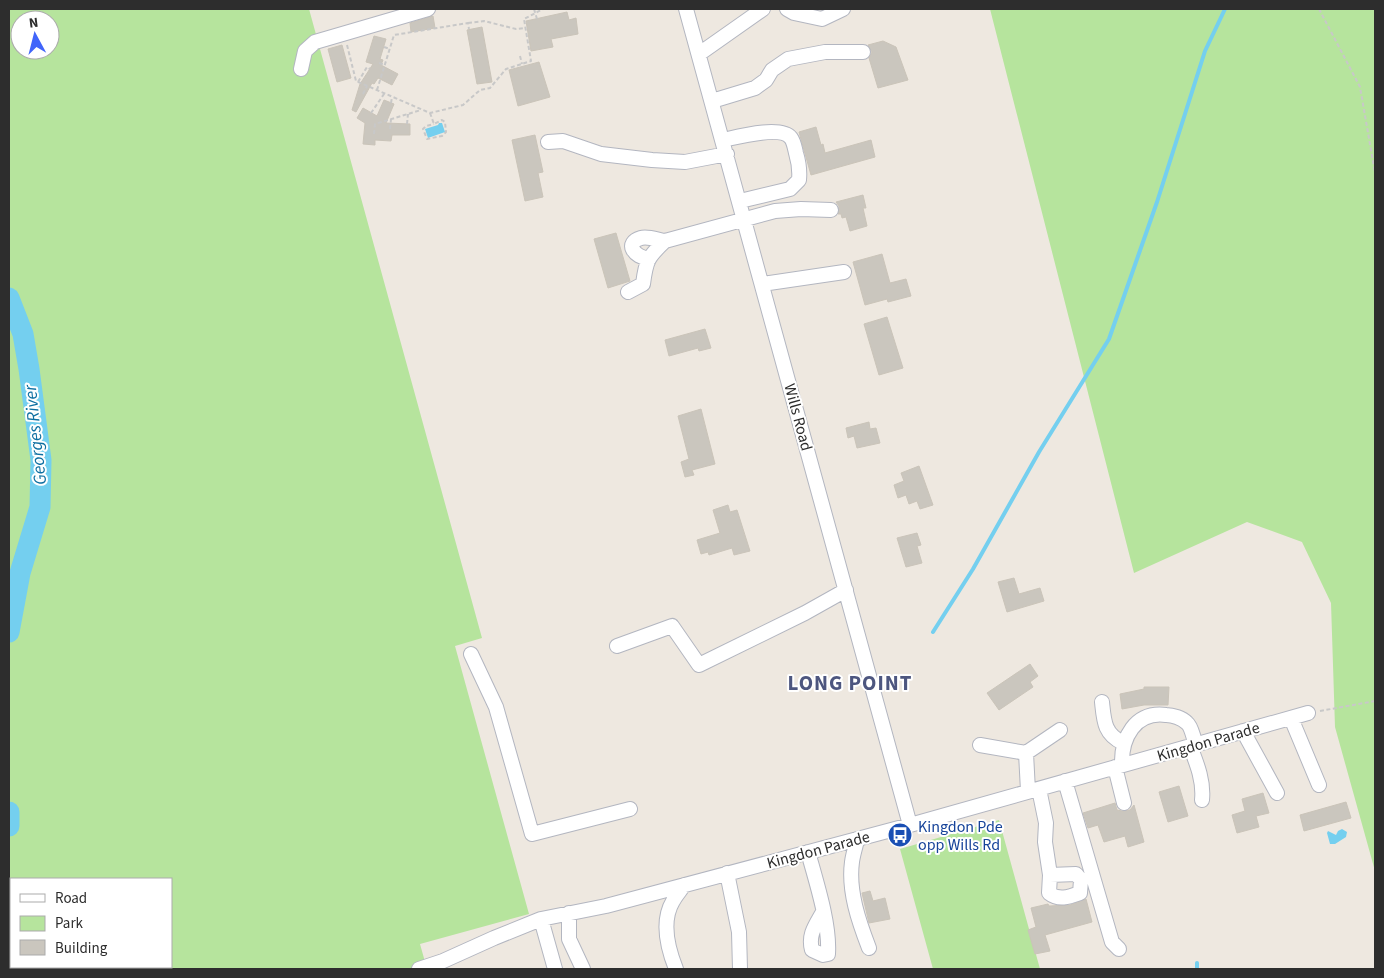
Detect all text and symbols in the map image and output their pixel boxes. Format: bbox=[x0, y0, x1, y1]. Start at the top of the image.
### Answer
north arrow bbox=[10, 10, 60, 60]
text: N bbox=[28, 13, 39, 34]
street label: Wills Road bbox=[778, 381, 818, 453]
water label: Georges River bbox=[18, 383, 53, 486]
district label: LONG POINT bbox=[788, 668, 912, 698]
street label: Kingdon Parade bbox=[1154, 717, 1262, 767]
place label: Kingdon Pde opp Wills Rd bbox=[918, 816, 1003, 856]
bus stop icon: Kingdon Pde opp Wills Rd bbox=[887, 822, 913, 848]
street label: Kingdon Parade bbox=[764, 826, 872, 874]
legend bbox=[10, 878, 172, 968]
text: Road bbox=[55, 888, 87, 909]
text: Park bbox=[55, 913, 84, 934]
text: Building bbox=[55, 938, 108, 959]

